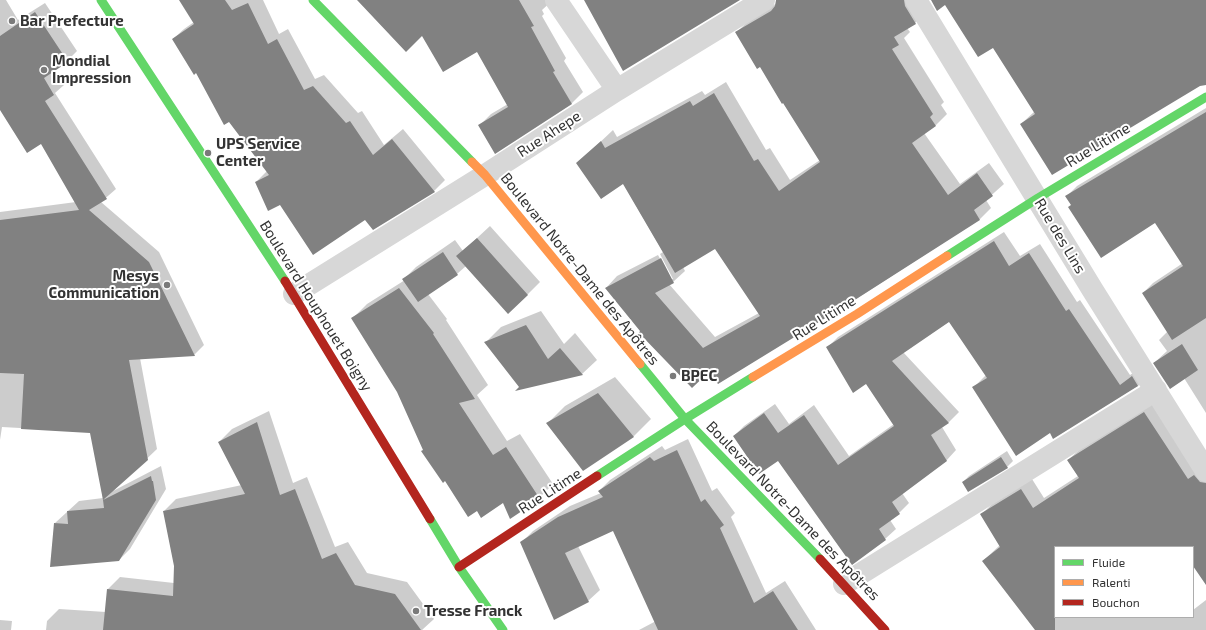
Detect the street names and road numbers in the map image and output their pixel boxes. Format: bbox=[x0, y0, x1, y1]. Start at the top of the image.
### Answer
street label: Rue Ahepe bbox=[514, 107, 584, 161]
street label: Rue Litime bbox=[1063, 119, 1133, 171]
street label: Boulevard Notre-Dame des Apôtres bbox=[497, 169, 663, 369]
street label: Rue des Lins bbox=[1030, 195, 1090, 277]
street label: Boulevard Houphouet Boigny bbox=[256, 217, 376, 395]
street label: Rue Litime bbox=[789, 291, 859, 345]
street label: Boulevard Notre-Dame des Apôtres bbox=[702, 418, 884, 604]
street label: Rue Litime bbox=[515, 464, 585, 518]

